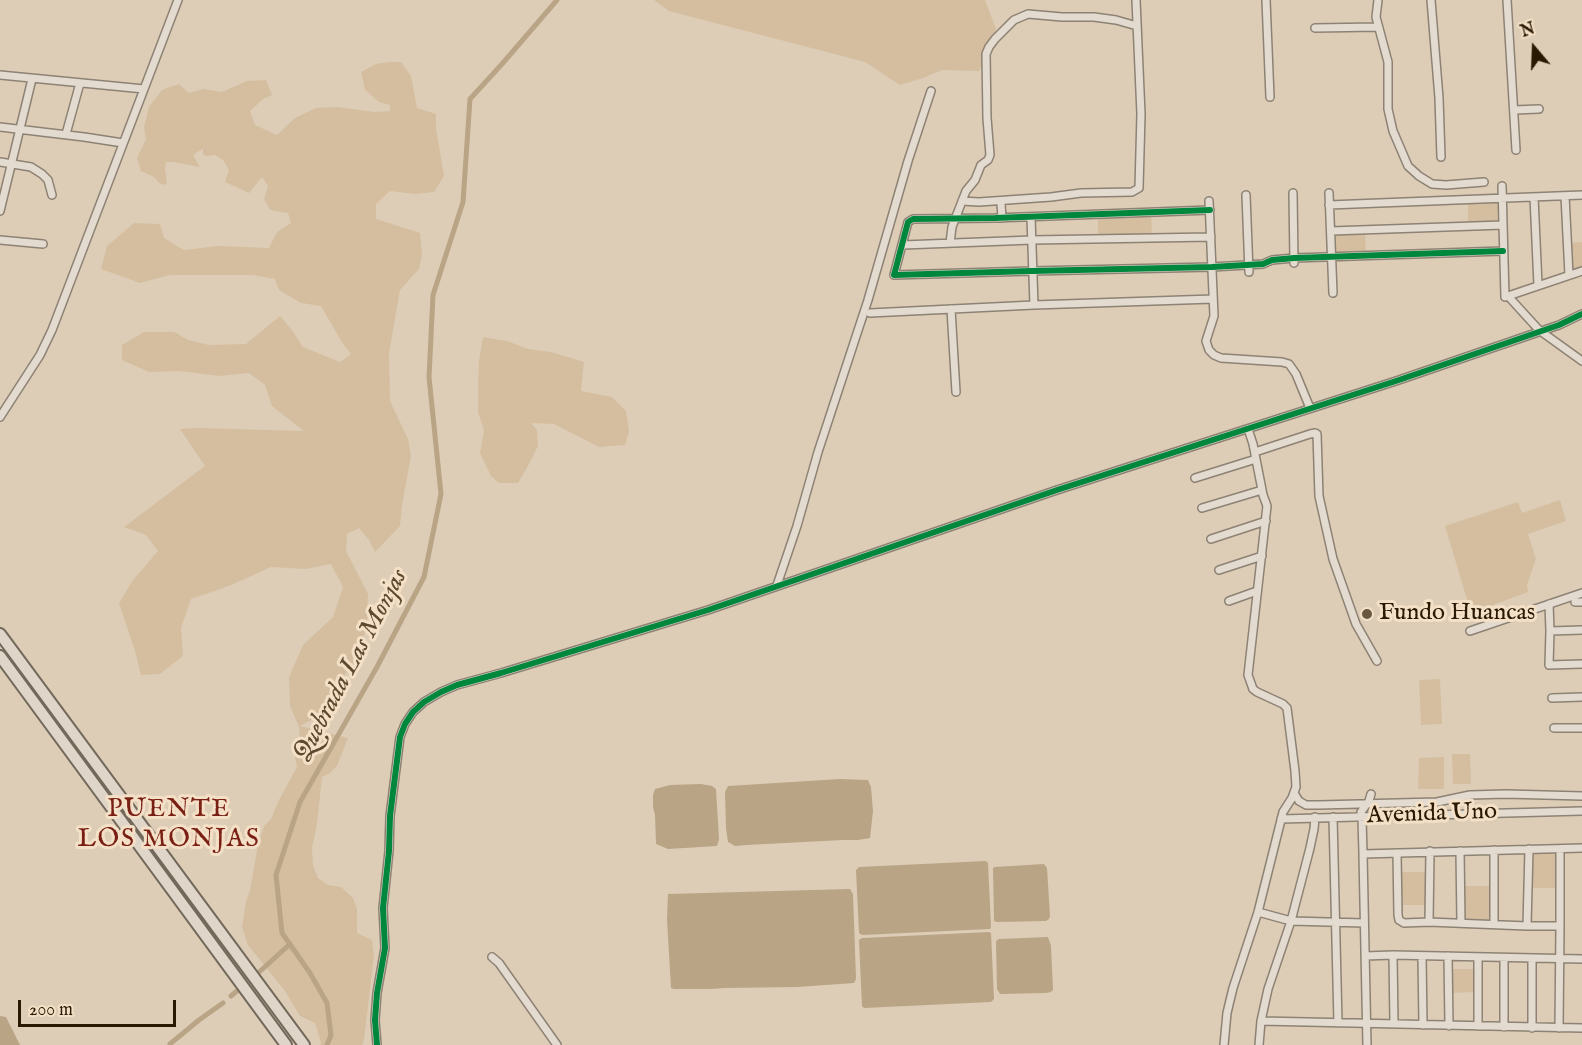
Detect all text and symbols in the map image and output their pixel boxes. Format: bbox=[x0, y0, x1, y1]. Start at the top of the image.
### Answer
north arrow bbox=[1504, 18, 1564, 78]
text: N bbox=[1518, 19, 1538, 43]
water label: Quebrada Las Monjas bbox=[288, 565, 416, 767]
place label: Fundo Huancas bbox=[1379, 600, 1535, 628]
marker: Fundo Huancas bbox=[1360, 607, 1374, 621]
district label: PUENTE LOS MONJAS bbox=[78, 795, 260, 856]
street label: Avenida Uno bbox=[1366, 798, 1498, 832]
scale bar bbox=[21, 988, 178, 1026]
text: 200 m bbox=[29, 999, 73, 1022]

